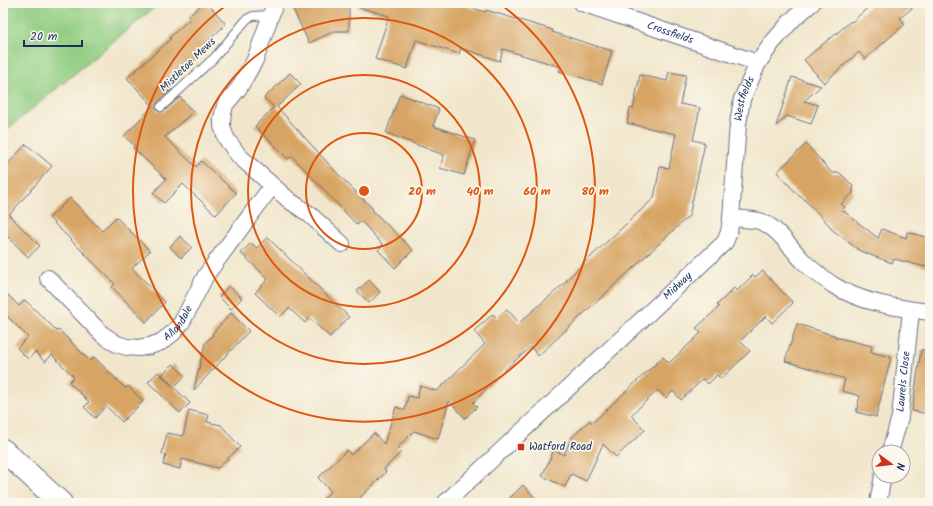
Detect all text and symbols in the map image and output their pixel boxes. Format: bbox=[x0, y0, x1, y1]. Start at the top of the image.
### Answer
street label: Crossfields bbox=[644, 17, 696, 49]
scale bar bbox=[24, 22, 82, 48]
text: 20 m bbox=[30, 27, 58, 46]
street label: Mistletoe Mews bbox=[156, 33, 220, 97]
street label: Westfields bbox=[730, 73, 760, 122]
text: 20 m bbox=[408, 182, 436, 201]
text: 40 m bbox=[466, 182, 494, 201]
text: 60 m bbox=[523, 182, 551, 201]
text: 80 m bbox=[581, 182, 609, 201]
centre of rings bbox=[357, 184, 371, 198]
street label: Midway bbox=[659, 267, 697, 305]
street label: Allandale bbox=[160, 302, 198, 346]
street label: Laurels Close bbox=[892, 350, 916, 413]
place label: Watford Road bbox=[529, 438, 592, 456]
marker: Watford Road bbox=[516, 442, 526, 452]
north arrow bbox=[871, 444, 911, 484]
text: N bbox=[890, 461, 909, 472]

